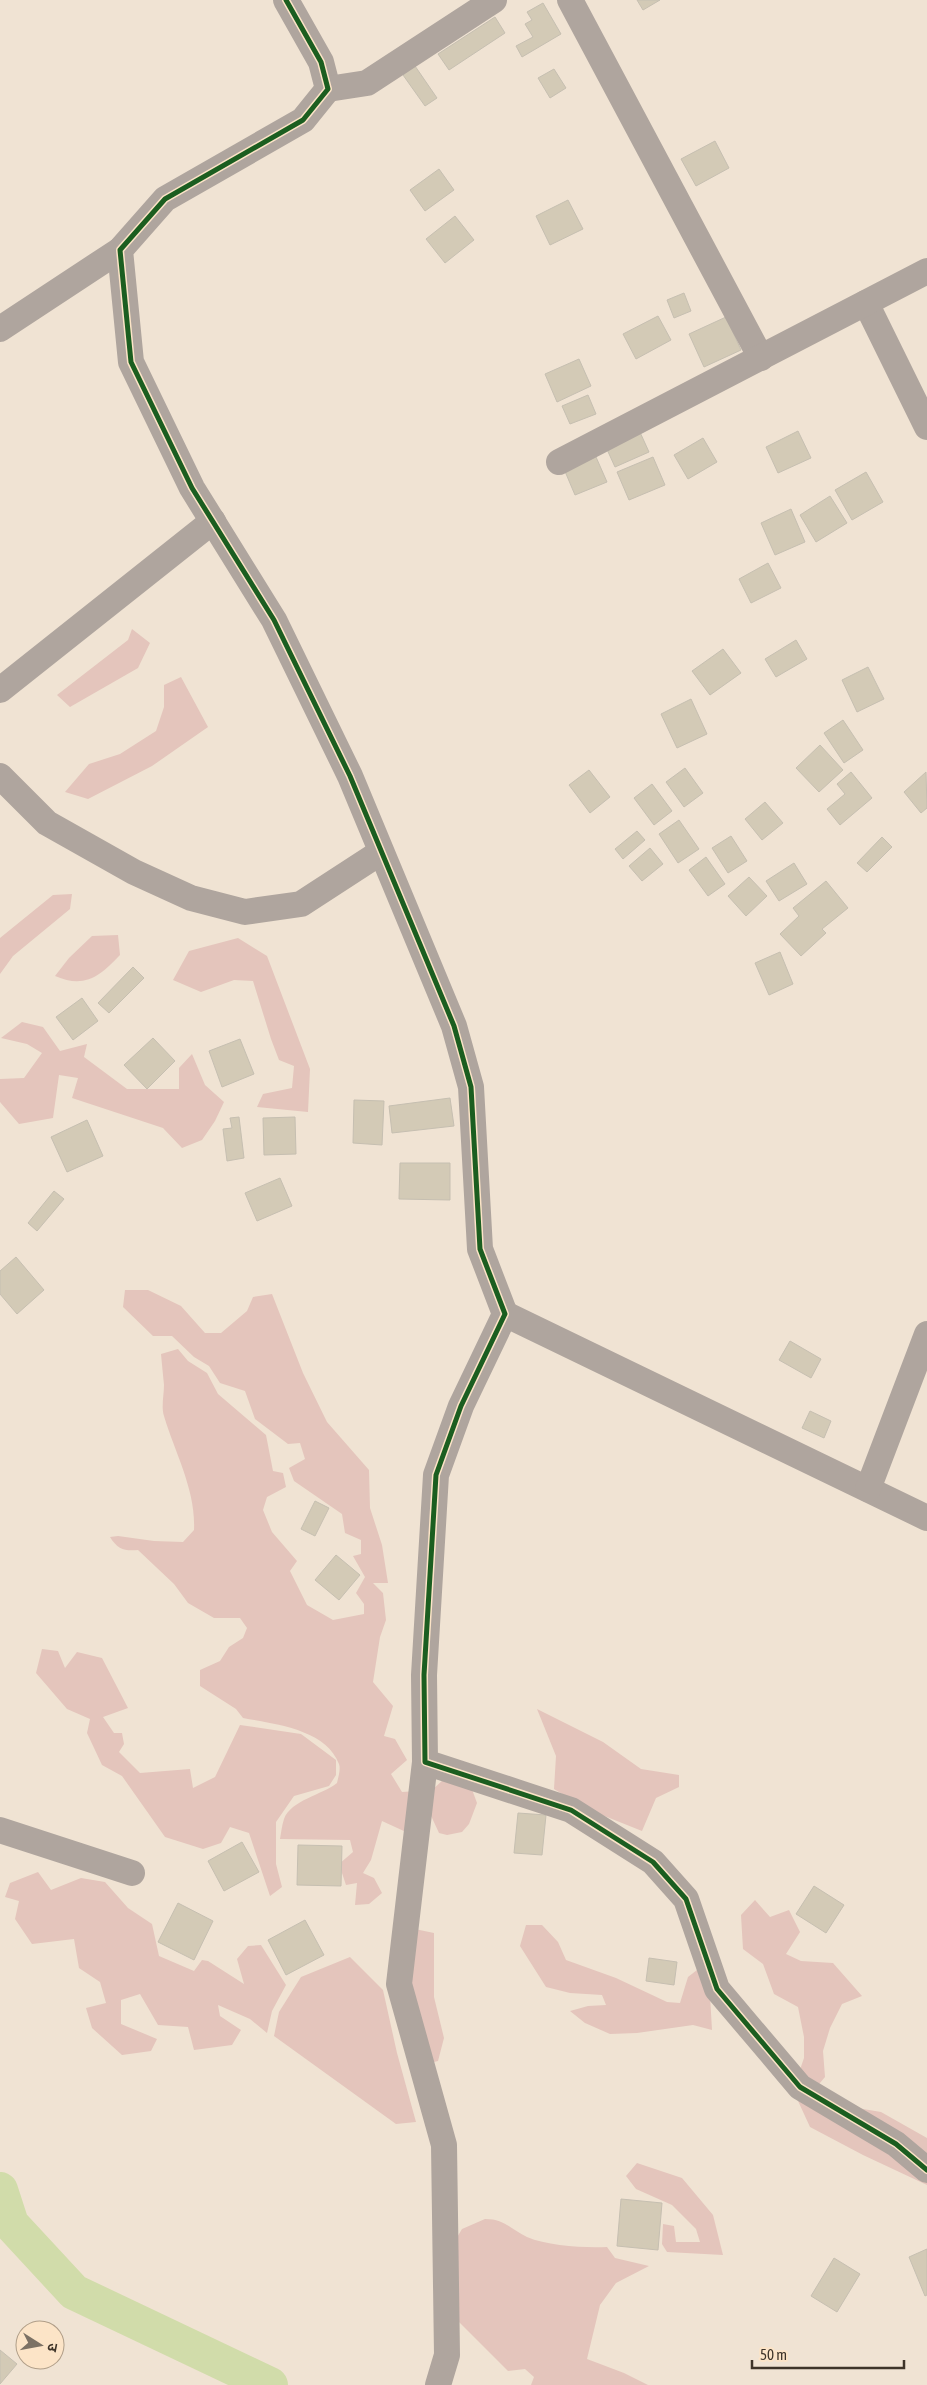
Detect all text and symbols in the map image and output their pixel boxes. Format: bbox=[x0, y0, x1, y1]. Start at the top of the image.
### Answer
north arrow bbox=[15, 2320, 65, 2370]
scale bar bbox=[752, 2338, 904, 2370]
text: उ bbox=[44, 2342, 61, 2354]
text: 50 m bbox=[760, 2346, 787, 2363]

